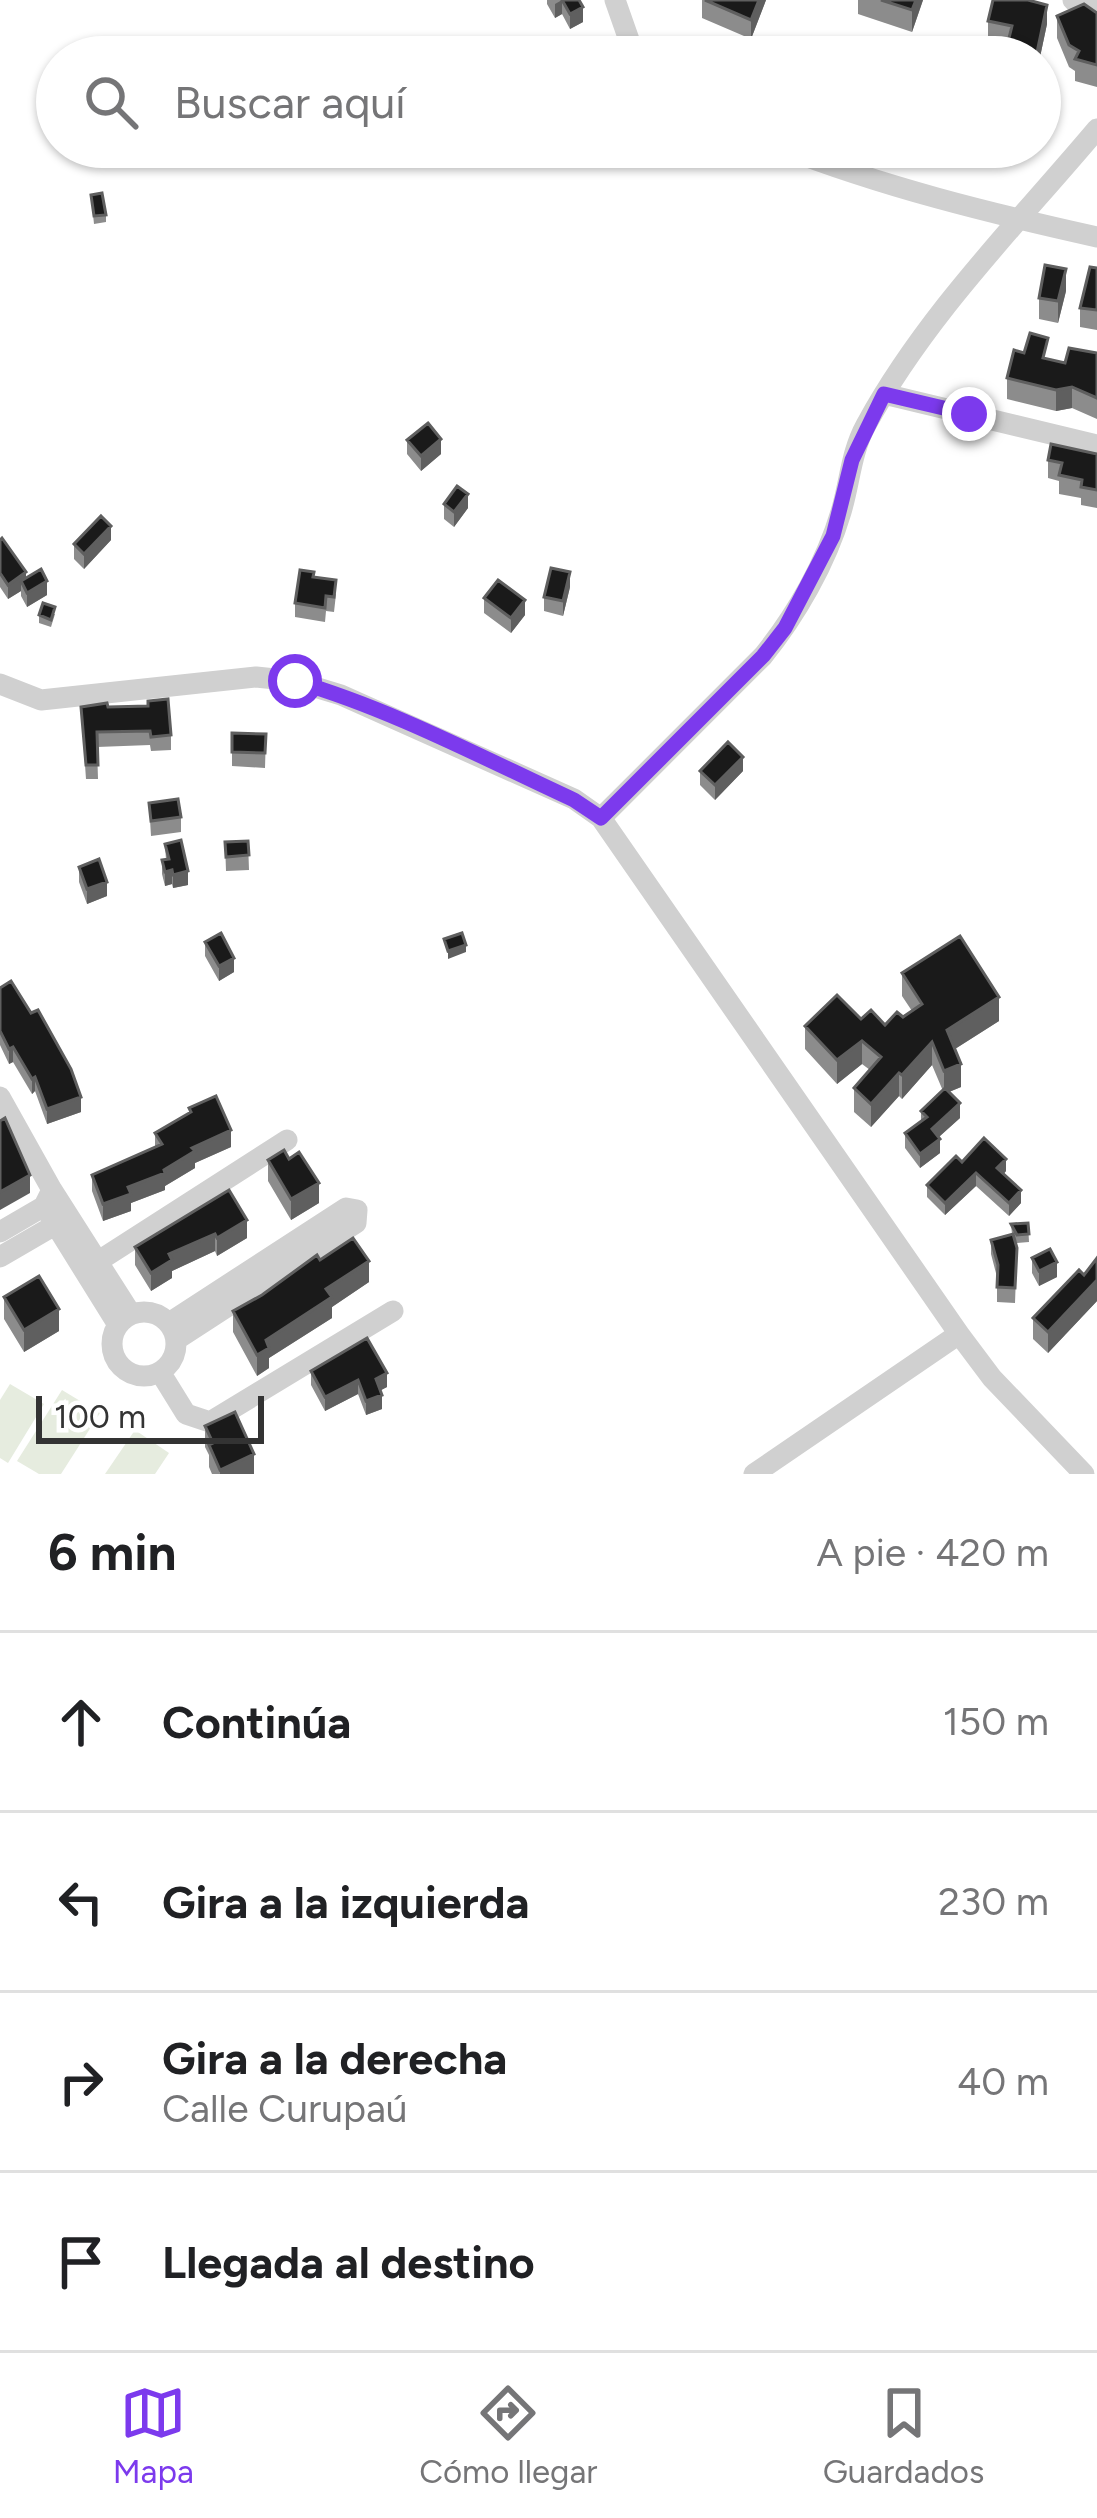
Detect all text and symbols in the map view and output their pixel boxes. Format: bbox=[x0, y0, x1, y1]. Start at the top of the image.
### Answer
search box bbox=[36, 36, 1061, 168]
icon: search bbox=[78, 69, 144, 135]
text: Buscar aquí bbox=[174, 75, 406, 129]
route end bbox=[942, 387, 996, 441]
route start bbox=[268, 654, 322, 708]
scale bar bbox=[36, 1390, 264, 1443]
text: 100 m bbox=[54, 1397, 146, 1436]
text: 6 min bbox=[48, 1522, 177, 1583]
text: A pie · 420 m bbox=[817, 1529, 1049, 1576]
icon: ahead bbox=[48, 1689, 114, 1755]
text: Continúa bbox=[162, 1695, 351, 1749]
text: 150 m bbox=[943, 1698, 1049, 1745]
icon: left bbox=[48, 1869, 114, 1935]
text: Gira a la izquierda bbox=[162, 1875, 529, 1929]
text: 230 m bbox=[938, 1878, 1049, 1925]
text: Gira a la derecha bbox=[162, 2031, 507, 2085]
icon: right bbox=[48, 2049, 114, 2115]
text: 40 m bbox=[957, 2058, 1049, 2105]
text: Calle Curupaú bbox=[162, 2085, 408, 2132]
icon: arrive bbox=[48, 2229, 114, 2295]
text: Llegada al destino bbox=[162, 2235, 535, 2289]
tab: Mapa bbox=[113, 2380, 194, 2491]
tab: Cómo llegar bbox=[419, 2380, 597, 2491]
tab: Guardados bbox=[823, 2380, 984, 2491]

